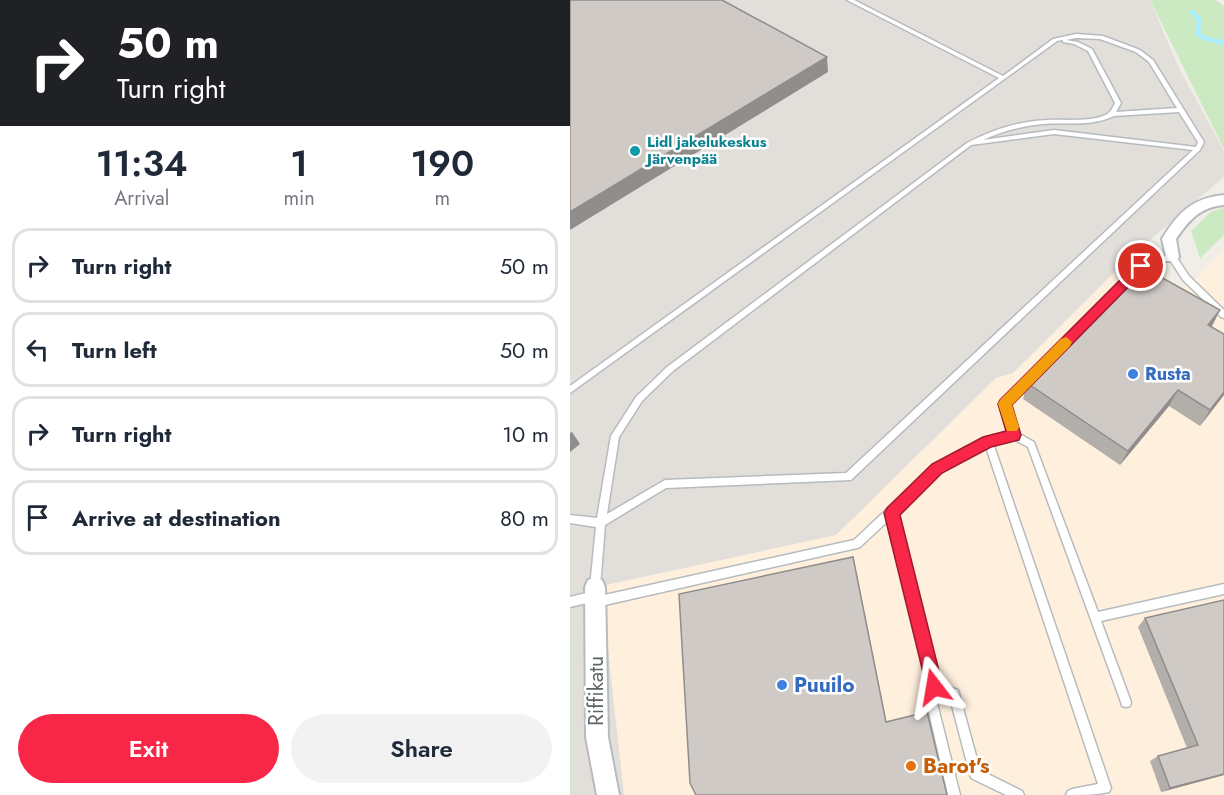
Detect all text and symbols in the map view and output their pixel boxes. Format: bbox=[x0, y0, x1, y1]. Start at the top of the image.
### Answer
text: 50 m bbox=[117, 13, 219, 74]
icon: right bbox=[18, 24, 96, 102]
text: Turn right bbox=[117, 69, 225, 108]
place label: Lidl jakelukeskus Järvenpää bbox=[644, 131, 767, 170]
text: 11:34 bbox=[96, 137, 188, 189]
text: 1 bbox=[290, 137, 308, 189]
text: 190 bbox=[410, 137, 474, 189]
marker: Lidl jakelukeskus Järvenpää bbox=[628, 144, 642, 158]
text: Arrival bbox=[114, 184, 169, 213]
text: min bbox=[283, 184, 315, 213]
text: m bbox=[435, 184, 450, 213]
pin bbox=[1115, 240, 1166, 291]
icon: right bbox=[21, 249, 54, 282]
icon: arrive bbox=[1124, 249, 1157, 282]
text: Turn right bbox=[72, 250, 172, 282]
text: 50 m bbox=[500, 250, 549, 282]
icon: left bbox=[21, 333, 54, 366]
text: Turn left bbox=[72, 334, 157, 366]
text: 50 m bbox=[500, 334, 549, 366]
place label: Rusta bbox=[1145, 361, 1191, 387]
marker: Rusta bbox=[1126, 367, 1140, 381]
icon: right bbox=[21, 417, 54, 450]
text: Turn right bbox=[72, 418, 172, 450]
text: 10 m bbox=[502, 418, 549, 450]
icon: arrive bbox=[21, 501, 54, 534]
text: Arrive at destination bbox=[72, 502, 281, 534]
text: 80 m bbox=[500, 502, 549, 534]
position arrow bbox=[902, 655, 966, 719]
street label: Riffikatu bbox=[581, 656, 611, 726]
place label: Puuilo bbox=[794, 670, 855, 700]
marker: Puuilo bbox=[775, 678, 789, 692]
button: Exit bbox=[18, 714, 279, 783]
button: Share bbox=[291, 714, 552, 783]
place label: Barot's bbox=[923, 751, 990, 781]
marker: Barot's bbox=[904, 759, 918, 773]

